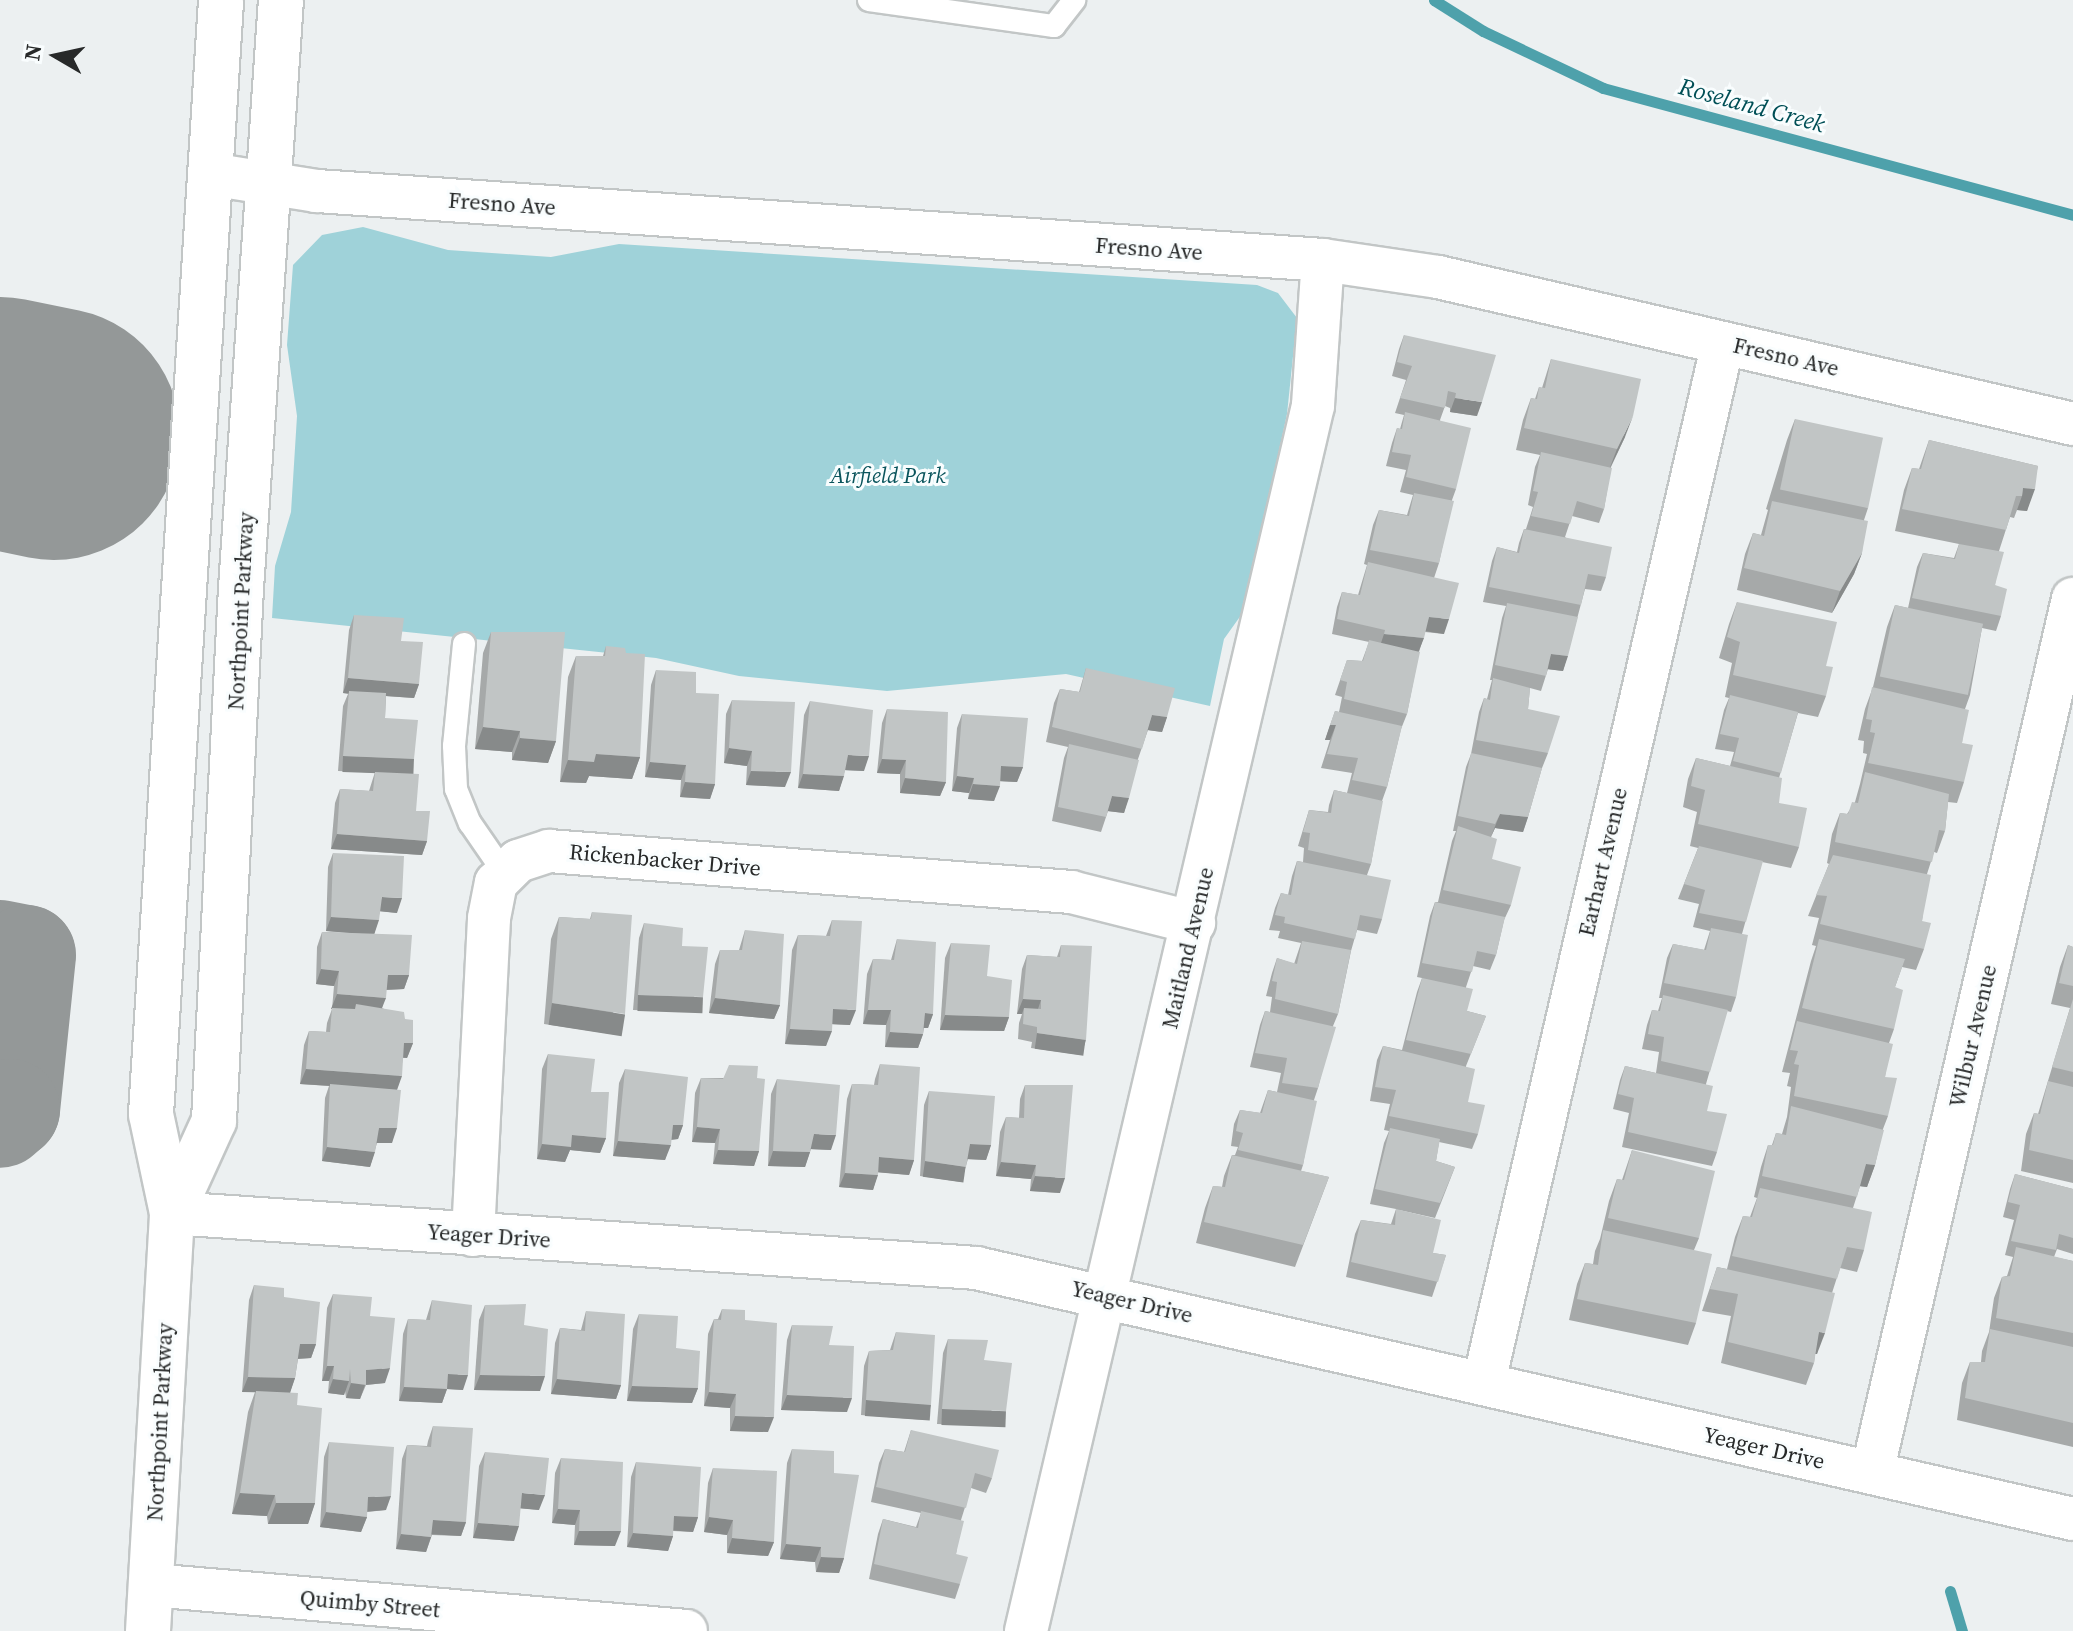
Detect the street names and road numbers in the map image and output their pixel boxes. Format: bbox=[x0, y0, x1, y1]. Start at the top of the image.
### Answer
street label: Fresno Ave bbox=[447, 187, 557, 221]
street label: Fresno Ave bbox=[1094, 232, 1204, 266]
street label: Fresno Ave bbox=[1730, 332, 1842, 382]
street label: Northpoint Parkway bbox=[223, 511, 259, 711]
street label: Earhart Avenue bbox=[1573, 785, 1633, 939]
street label: Rickenbacker Drive bbox=[568, 838, 762, 882]
street label: Maitland Avenue bbox=[1157, 865, 1219, 1031]
street label: Wilbur Avenue bbox=[1944, 962, 2002, 1110]
street label: Yeager Drive bbox=[426, 1219, 552, 1253]
street label: Yeager Drive bbox=[1069, 1275, 1195, 1329]
street label: Northpoint Parkway bbox=[142, 1322, 178, 1522]
street label: Yeager Drive bbox=[1701, 1421, 1827, 1475]
street label: Quimby Street bbox=[299, 1585, 441, 1623]

